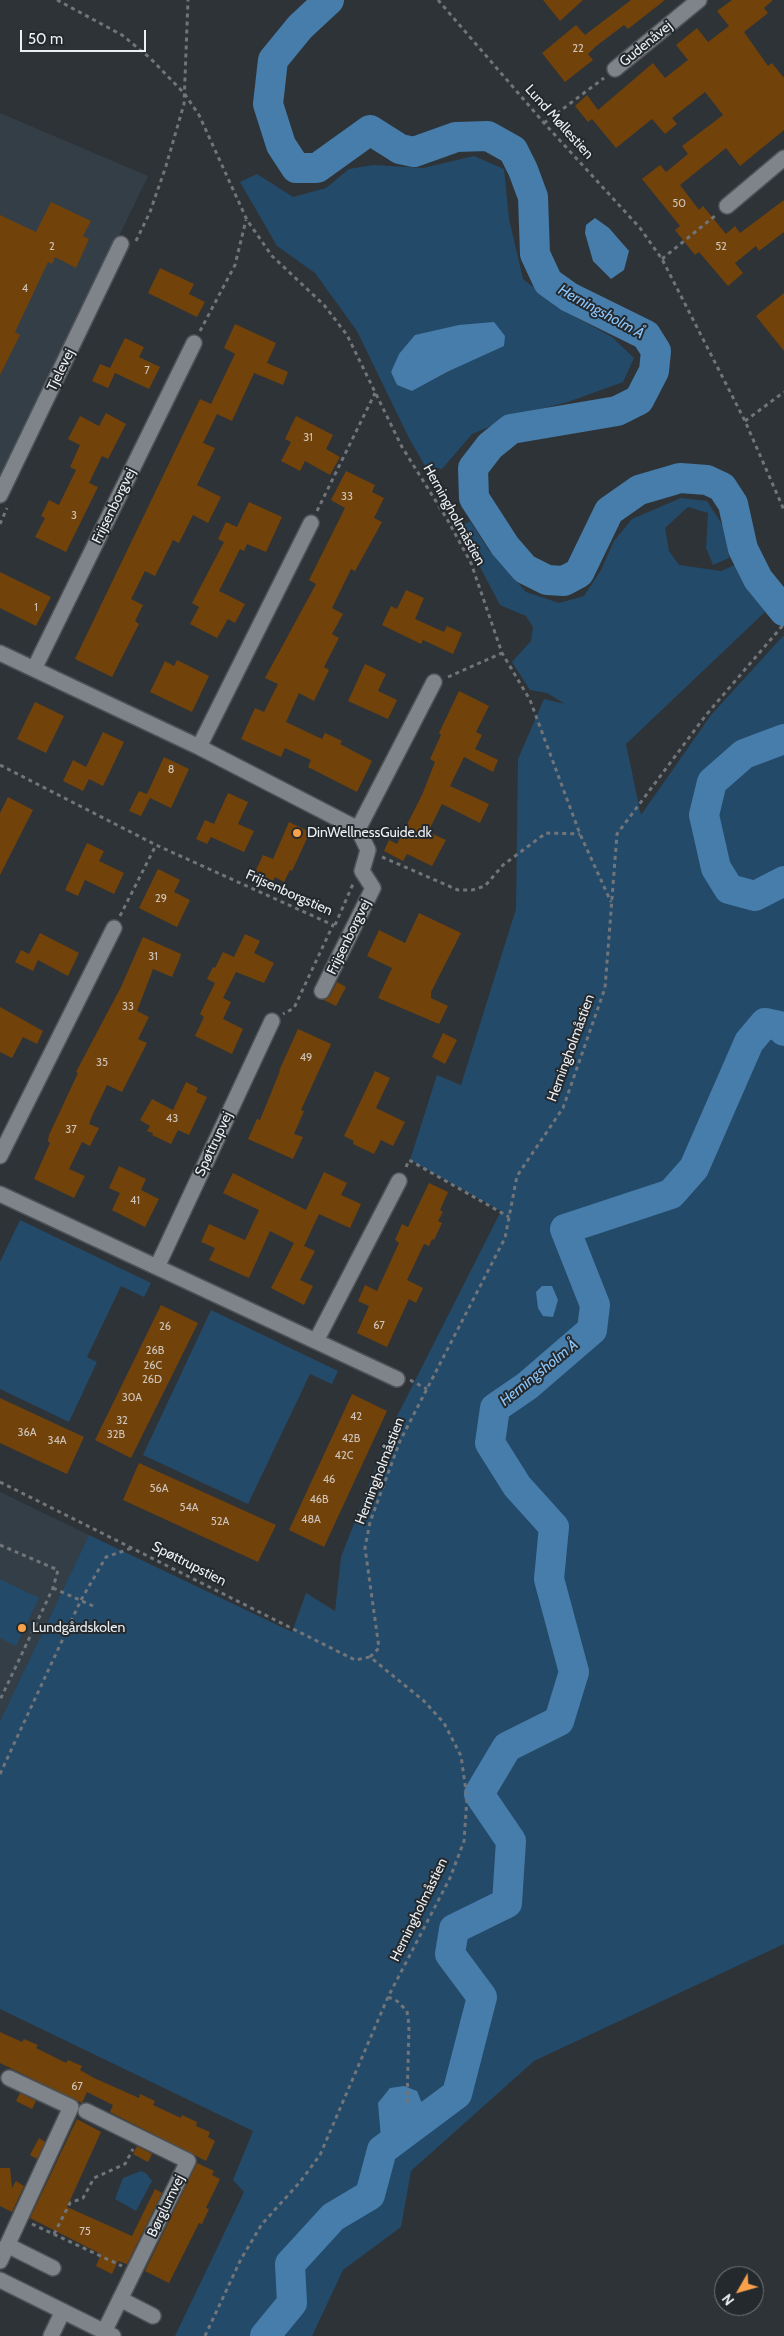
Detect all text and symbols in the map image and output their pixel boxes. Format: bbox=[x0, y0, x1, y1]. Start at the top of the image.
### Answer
street label: Gudenåvej bbox=[616, 18, 676, 70]
scale bar bbox=[22, 20, 149, 52]
text: 50 m bbox=[28, 30, 63, 48]
house number: 22 bbox=[572, 42, 584, 56]
street label: Lund Møllestien bbox=[521, 81, 597, 163]
house number: 50 bbox=[672, 197, 686, 211]
house number: 2 bbox=[49, 240, 55, 254]
house number: 52 bbox=[715, 240, 727, 254]
water label: Herningsholm Å bbox=[555, 281, 647, 343]
house number: 4 bbox=[22, 282, 28, 296]
street label: Tjelevej bbox=[44, 346, 78, 394]
house number: 7 bbox=[144, 364, 150, 378]
house number: 31 bbox=[303, 431, 313, 445]
street label: Herningholmåstien bbox=[419, 462, 489, 568]
street label: Frijsenborgvej bbox=[89, 466, 139, 546]
house number: 33 bbox=[341, 490, 353, 504]
house number: 3 bbox=[71, 509, 77, 523]
house number: 1 bbox=[34, 601, 38, 615]
house number: 8 bbox=[168, 763, 174, 777]
place label: DinWellnessGuide.dk bbox=[307, 825, 432, 841]
marker: DinWellnessGuide.dk bbox=[291, 827, 303, 839]
street label: Frijsenborgstien bbox=[243, 866, 335, 920]
house number: 29 bbox=[155, 892, 167, 906]
street label: Frijsenborgvej bbox=[324, 897, 374, 977]
house number: 31 bbox=[148, 950, 158, 964]
street label: Herningholmåstien bbox=[544, 992, 598, 1104]
house number: 33 bbox=[122, 1000, 134, 1014]
house number: 49 bbox=[300, 1051, 312, 1065]
house number: 35 bbox=[96, 1056, 108, 1070]
street label: Spøttrupvej bbox=[192, 1109, 236, 1179]
house number: 43 bbox=[166, 1112, 178, 1126]
house number: 37 bbox=[65, 1123, 77, 1137]
house number: 41 bbox=[130, 1194, 140, 1208]
house number: 67 bbox=[373, 1319, 385, 1333]
house number: 26 bbox=[159, 1320, 171, 1334]
water label: Herningsholm Å bbox=[496, 1336, 582, 1410]
house number: 26B bbox=[146, 1344, 164, 1358]
house number: 26C bbox=[144, 1359, 162, 1373]
house number: 26D bbox=[142, 1373, 162, 1387]
house number: 30A bbox=[122, 1391, 142, 1405]
house number: 42 bbox=[350, 1410, 362, 1424]
house number: 32 bbox=[116, 1414, 128, 1428]
street label: Herningholmåstien bbox=[352, 1415, 408, 1527]
house number: 36A bbox=[18, 1426, 36, 1440]
house number: 32B bbox=[107, 1428, 125, 1442]
house number: 42B bbox=[342, 1432, 360, 1446]
house number: 34A bbox=[47, 1434, 67, 1448]
house number: 42C bbox=[335, 1449, 353, 1463]
house number: 46 bbox=[323, 1473, 335, 1487]
house number: 56A bbox=[150, 1482, 168, 1496]
house number: 46B bbox=[309, 1493, 329, 1507]
house number: 54A bbox=[179, 1501, 199, 1515]
house number: 48A bbox=[301, 1513, 321, 1527]
house number: 52A bbox=[211, 1515, 229, 1529]
street label: Spøttrupstien bbox=[149, 1538, 229, 1590]
place label: Lundgårdskolen bbox=[32, 1620, 125, 1636]
marker: Lundgårdskolen bbox=[16, 1622, 28, 1634]
street label: Herningholmåstien bbox=[387, 1856, 451, 1964]
house number: 67 bbox=[71, 2080, 83, 2094]
street label: Børglumvej bbox=[144, 2172, 188, 2240]
house number: 75 bbox=[79, 2225, 91, 2239]
north arrow bbox=[714, 2266, 764, 2316]
text: N bbox=[718, 2290, 738, 2309]

